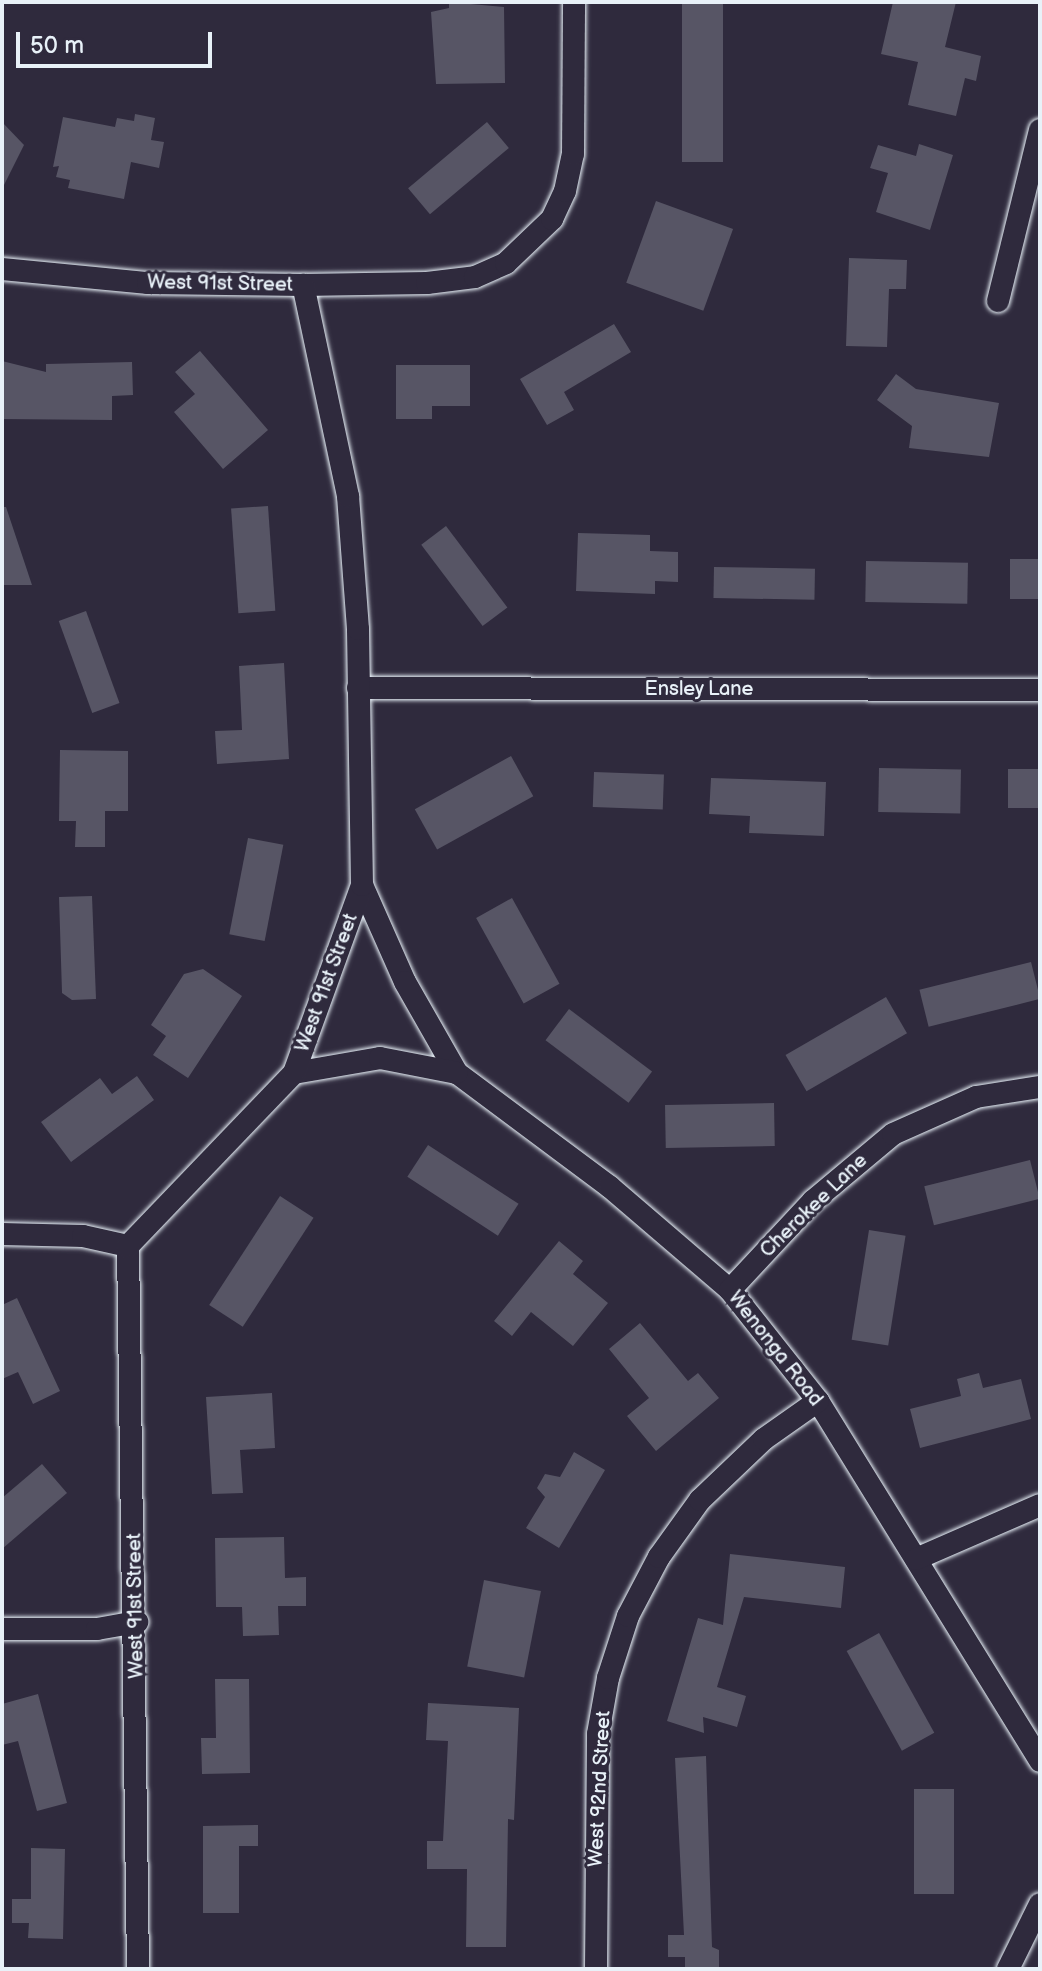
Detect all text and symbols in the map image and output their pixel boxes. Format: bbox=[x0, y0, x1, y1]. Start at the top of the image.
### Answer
scale bar bbox=[20, 16, 216, 66]
text: 50 m bbox=[30, 31, 84, 60]
street label: West 91st Street bbox=[147, 271, 293, 297]
street label: Ensley Lane bbox=[644, 677, 754, 701]
street label: West 91st Street bbox=[291, 910, 363, 1056]
street label: Cherokee Lane bbox=[756, 1149, 872, 1263]
street label: Wenonga Road bbox=[723, 1287, 827, 1411]
street label: West 91st Street bbox=[123, 1533, 149, 1679]
street label: West 92nd Street bbox=[584, 1710, 616, 1868]

